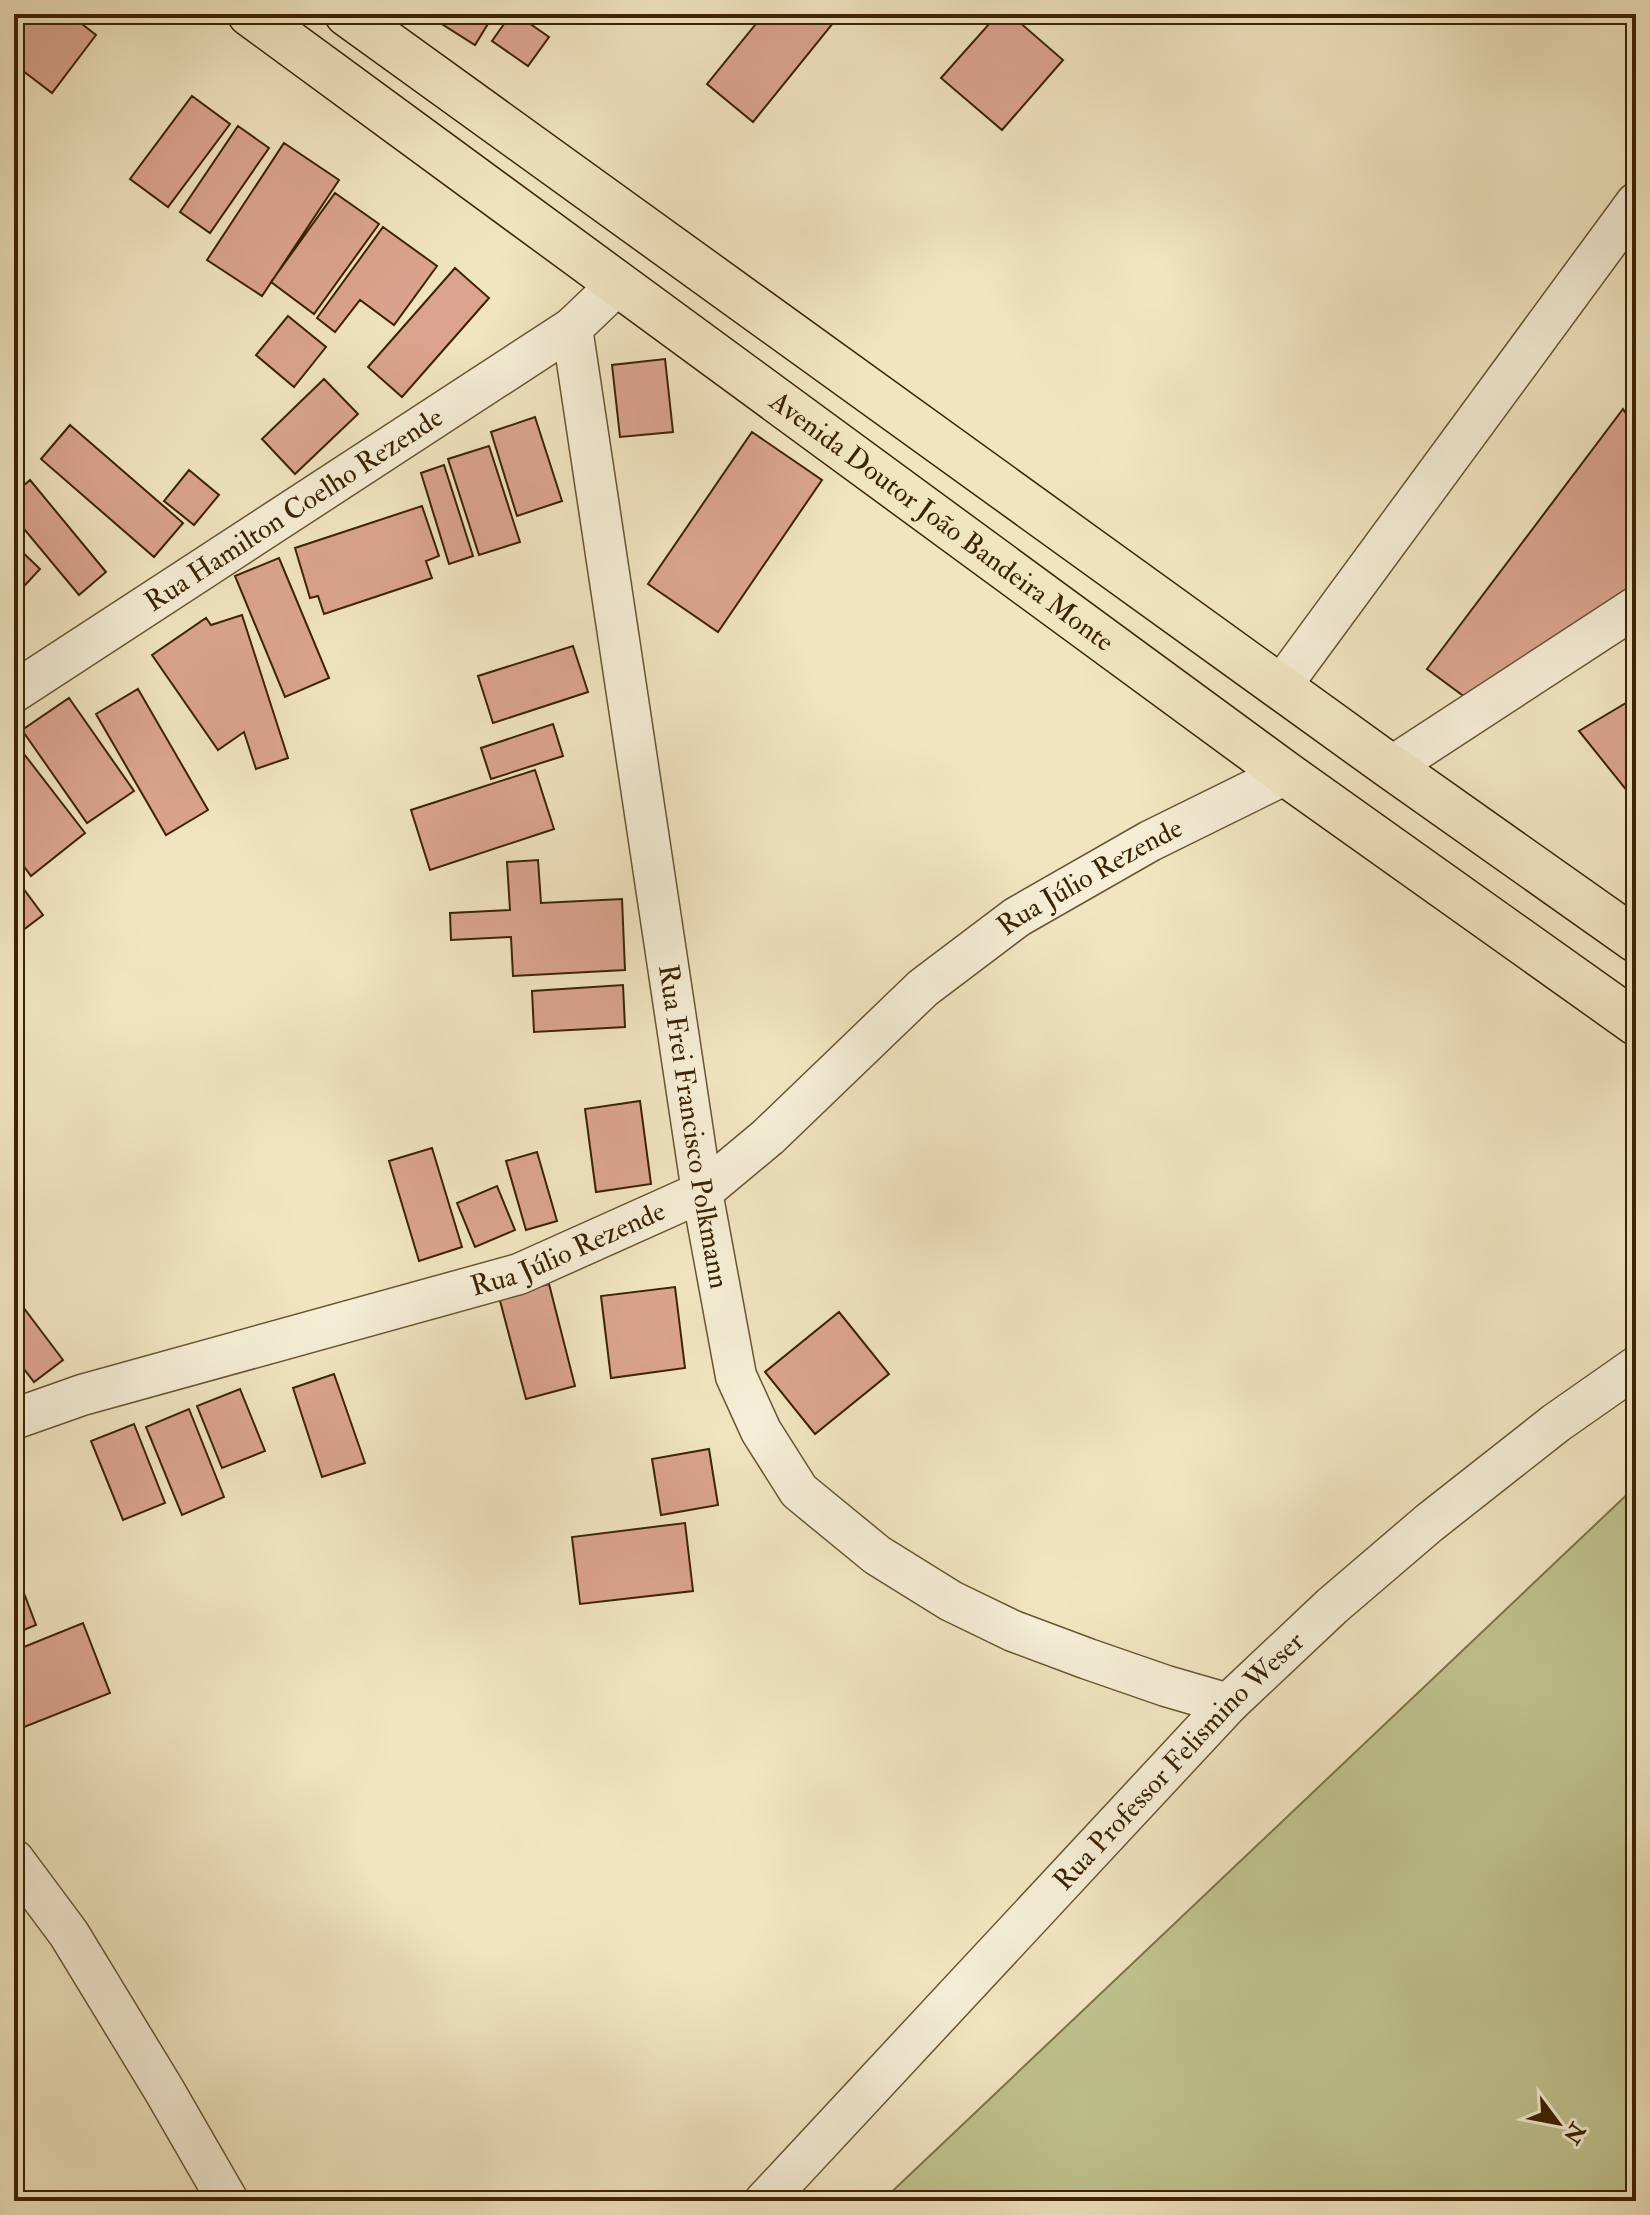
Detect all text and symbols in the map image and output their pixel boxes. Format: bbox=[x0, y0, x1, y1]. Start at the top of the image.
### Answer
street label: Avenida Doutor João Bandeira Monte bbox=[762, 383, 1121, 660]
street label: Rua Hamilton Coelho Rezende bbox=[138, 399, 450, 619]
street label: Rua Júlio Rezende bbox=[990, 810, 1188, 943]
street label: Rua Frei Francisco Polkmann bbox=[650, 962, 737, 1291]
street label: Rua Júlio Rezende bbox=[467, 1193, 671, 1304]
street label: Rua Professor Felismino Weser bbox=[1046, 1624, 1312, 1898]
north arrow bbox=[1518, 2083, 1598, 2163]
text: N bbox=[1557, 2116, 1592, 2149]

